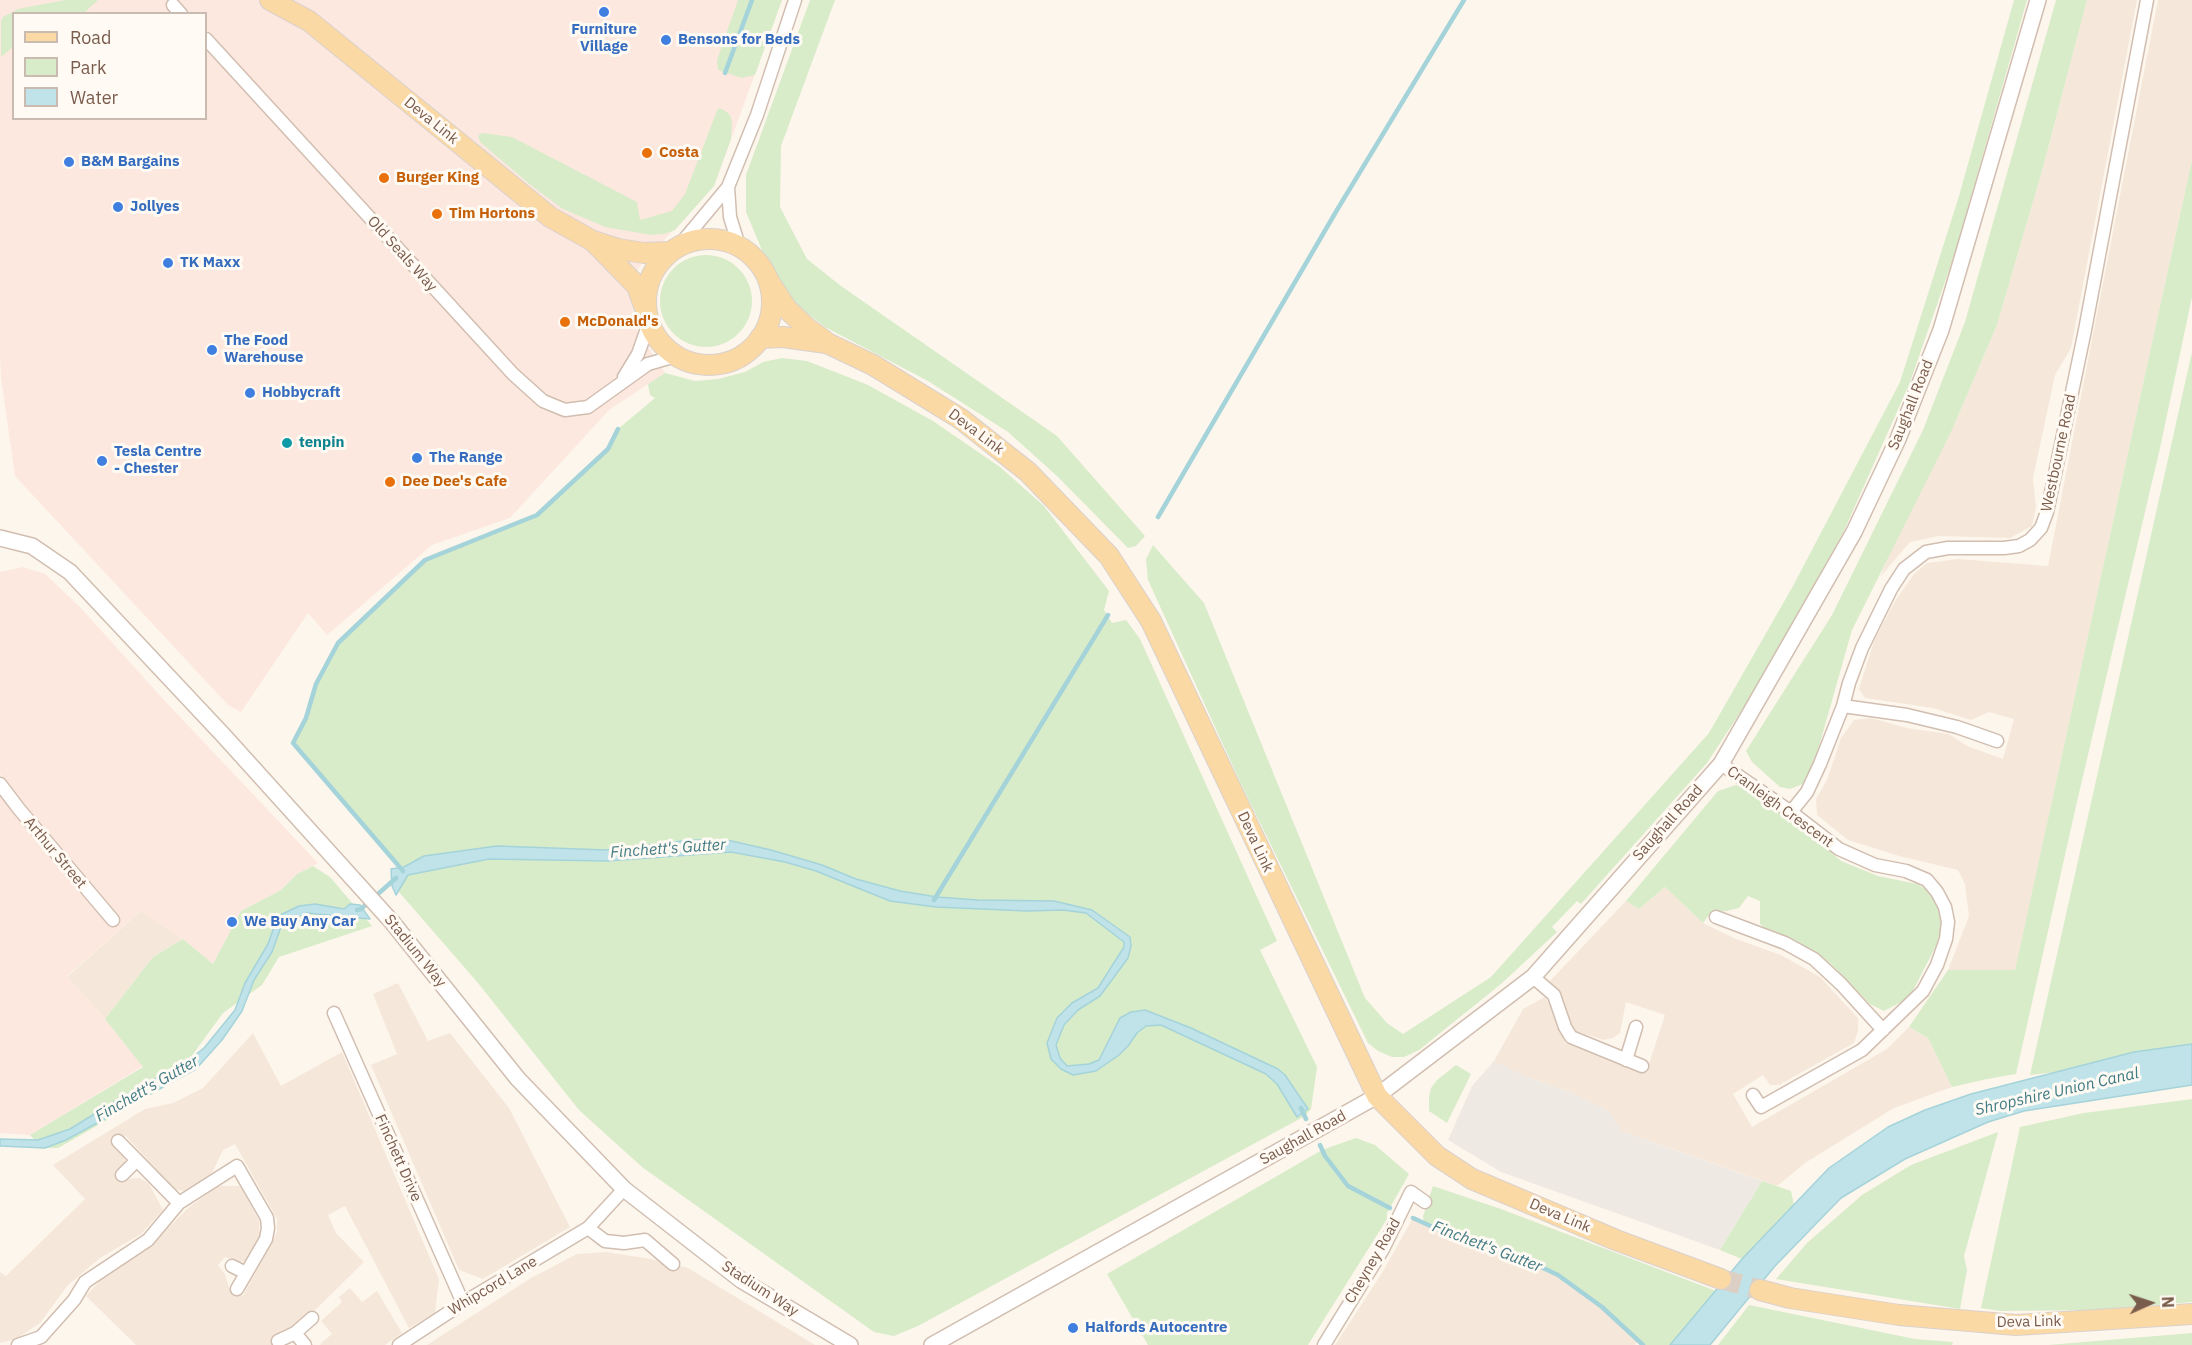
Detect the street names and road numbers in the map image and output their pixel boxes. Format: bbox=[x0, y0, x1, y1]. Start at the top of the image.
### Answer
street label: Deva Link bbox=[400, 94, 462, 148]
street label: Old Seals Way bbox=[363, 213, 441, 295]
street label: Saughall Road bbox=[1885, 357, 1937, 453]
street label: Westbourne Road bbox=[2038, 393, 2080, 513]
street label: Deva Link bbox=[945, 405, 1007, 459]
street label: Cranleigh Crescent bbox=[1723, 762, 1837, 852]
street label: Saughall Road bbox=[1629, 781, 1707, 865]
street label: Deva Link bbox=[1233, 809, 1277, 875]
street label: Arthur Street bbox=[20, 814, 90, 892]
street label: Stadium Way bbox=[380, 911, 450, 991]
street label: Saughall Road bbox=[1257, 1107, 1349, 1169]
street label: Finchett Drive bbox=[371, 1112, 425, 1204]
street label: Deva Link bbox=[1527, 1195, 1593, 1237]
street label: Cheyney Road bbox=[1341, 1215, 1405, 1307]
street label: Whipcord Lane bbox=[445, 1253, 541, 1319]
street label: Stadium Way bbox=[718, 1257, 802, 1321]
street label: Deva Link bbox=[1997, 1312, 2061, 1332]

